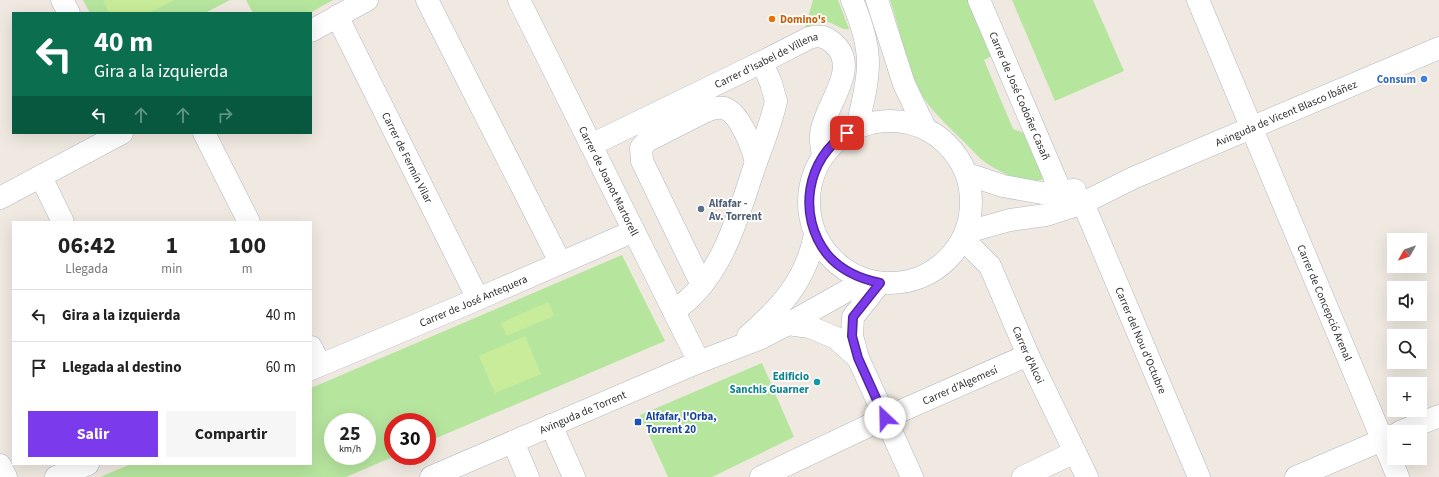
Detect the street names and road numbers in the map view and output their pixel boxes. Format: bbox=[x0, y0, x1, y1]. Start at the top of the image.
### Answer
street label: Carrer d'Isabel de Villena bbox=[712, 29, 819, 92]
street label: Carrer de José Codoñer Casañ bbox=[986, 29, 1054, 162]
street label: Avinguda de Vicent Blasco Ibáñez bbox=[1213, 76, 1359, 150]
street label: Carrer de Fermín Vilar bbox=[378, 109, 437, 206]
street label: Carrer de Joanot Martorell bbox=[575, 123, 643, 238]
street label: Carrer de Concepció Arenal bbox=[1294, 242, 1356, 363]
street label: Carrer de José Antequera bbox=[417, 271, 529, 330]
street label: Carrer del Nou d'Octubre bbox=[1112, 284, 1171, 396]
street label: Carrer d'Alcoi bbox=[1009, 324, 1048, 386]
street label: Carrer d’Algemesí bbox=[920, 362, 1000, 408]
street label: Avinguda de Torrent bbox=[537, 387, 629, 437]

